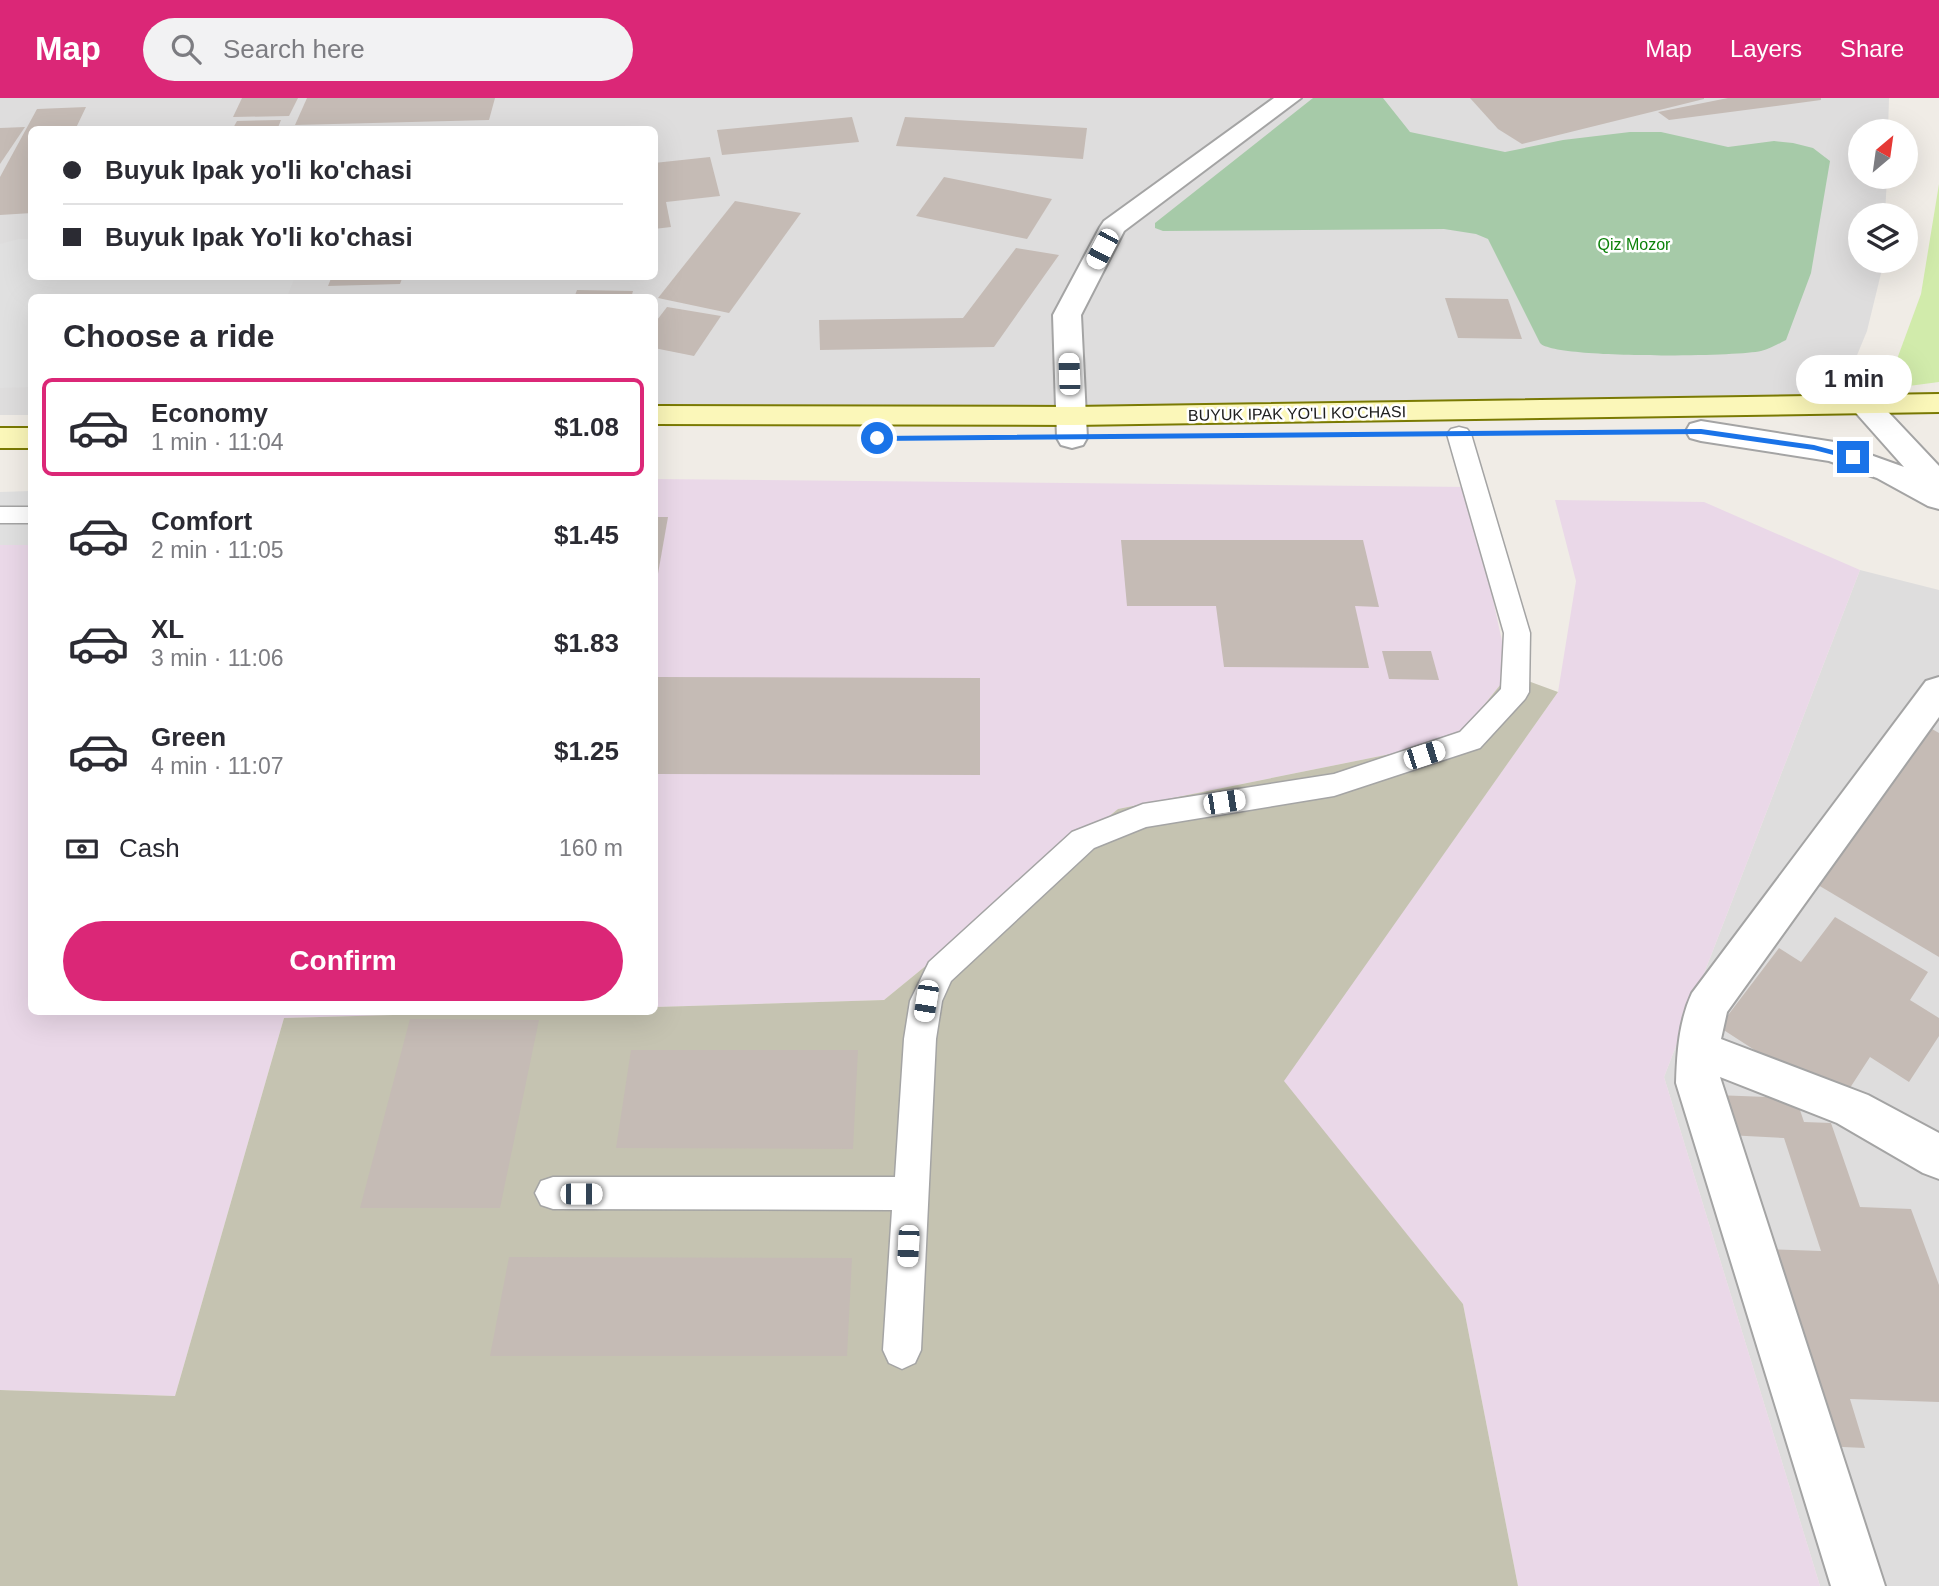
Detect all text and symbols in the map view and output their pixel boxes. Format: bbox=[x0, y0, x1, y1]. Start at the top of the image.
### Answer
search box bbox=[143, 18, 633, 81]
text: Map bbox=[35, 30, 101, 67]
icon: search bbox=[167, 30, 205, 68]
text: Search here bbox=[223, 34, 365, 64]
text: Map bbox=[1645, 35, 1692, 62]
text: Layers bbox=[1730, 35, 1802, 62]
text: Share bbox=[1840, 35, 1904, 62]
north arrow bbox=[1848, 119, 1918, 189]
map controls bbox=[1848, 119, 1918, 273]
text: Buyuk Ipak yo'li ko'chasi bbox=[105, 155, 412, 185]
button: layers bbox=[1848, 203, 1918, 273]
text: Buyuk Ipak Yo'li ko'chasi bbox=[105, 222, 413, 252]
car bbox=[1083, 226, 1122, 272]
park label: Qiz Mozor bbox=[1598, 236, 1671, 253]
text: Choose a ride bbox=[63, 318, 275, 354]
car bbox=[1058, 353, 1081, 395]
callout: 1 min bbox=[1795, 356, 1911, 404]
text: 1 min bbox=[1824, 366, 1884, 392]
icon: car bbox=[67, 396, 130, 459]
text: Economy bbox=[151, 398, 268, 428]
street label: BUYUK IPAK YO'LI KO'CHASI bbox=[1188, 403, 1406, 424]
text: $1.08 bbox=[554, 412, 619, 442]
route start bbox=[861, 422, 893, 454]
text: 1 min · 11:04 bbox=[151, 429, 284, 455]
route end bbox=[1837, 441, 1869, 473]
icon: car bbox=[67, 504, 130, 567]
text: Comfort bbox=[151, 506, 252, 536]
text: $1.45 bbox=[554, 520, 619, 550]
text: 2 min · 11:05 bbox=[151, 537, 284, 563]
icon: car bbox=[67, 612, 130, 675]
text: XL bbox=[151, 614, 184, 644]
text: $1.83 bbox=[554, 628, 619, 658]
text: 3 min · 11:06 bbox=[151, 645, 284, 671]
icon: car bbox=[67, 720, 130, 783]
text: Green bbox=[151, 722, 226, 752]
text: $1.25 bbox=[554, 736, 619, 766]
car bbox=[1401, 739, 1448, 771]
text: 4 min · 11:07 bbox=[151, 753, 284, 779]
car bbox=[1202, 788, 1247, 816]
icon: cash bbox=[63, 830, 101, 868]
text: Cash bbox=[119, 833, 180, 863]
text: 160 m bbox=[559, 835, 623, 861]
button: Confirm bbox=[63, 921, 623, 1001]
car bbox=[913, 979, 940, 1023]
car bbox=[561, 1184, 603, 1205]
car bbox=[897, 1224, 920, 1268]

